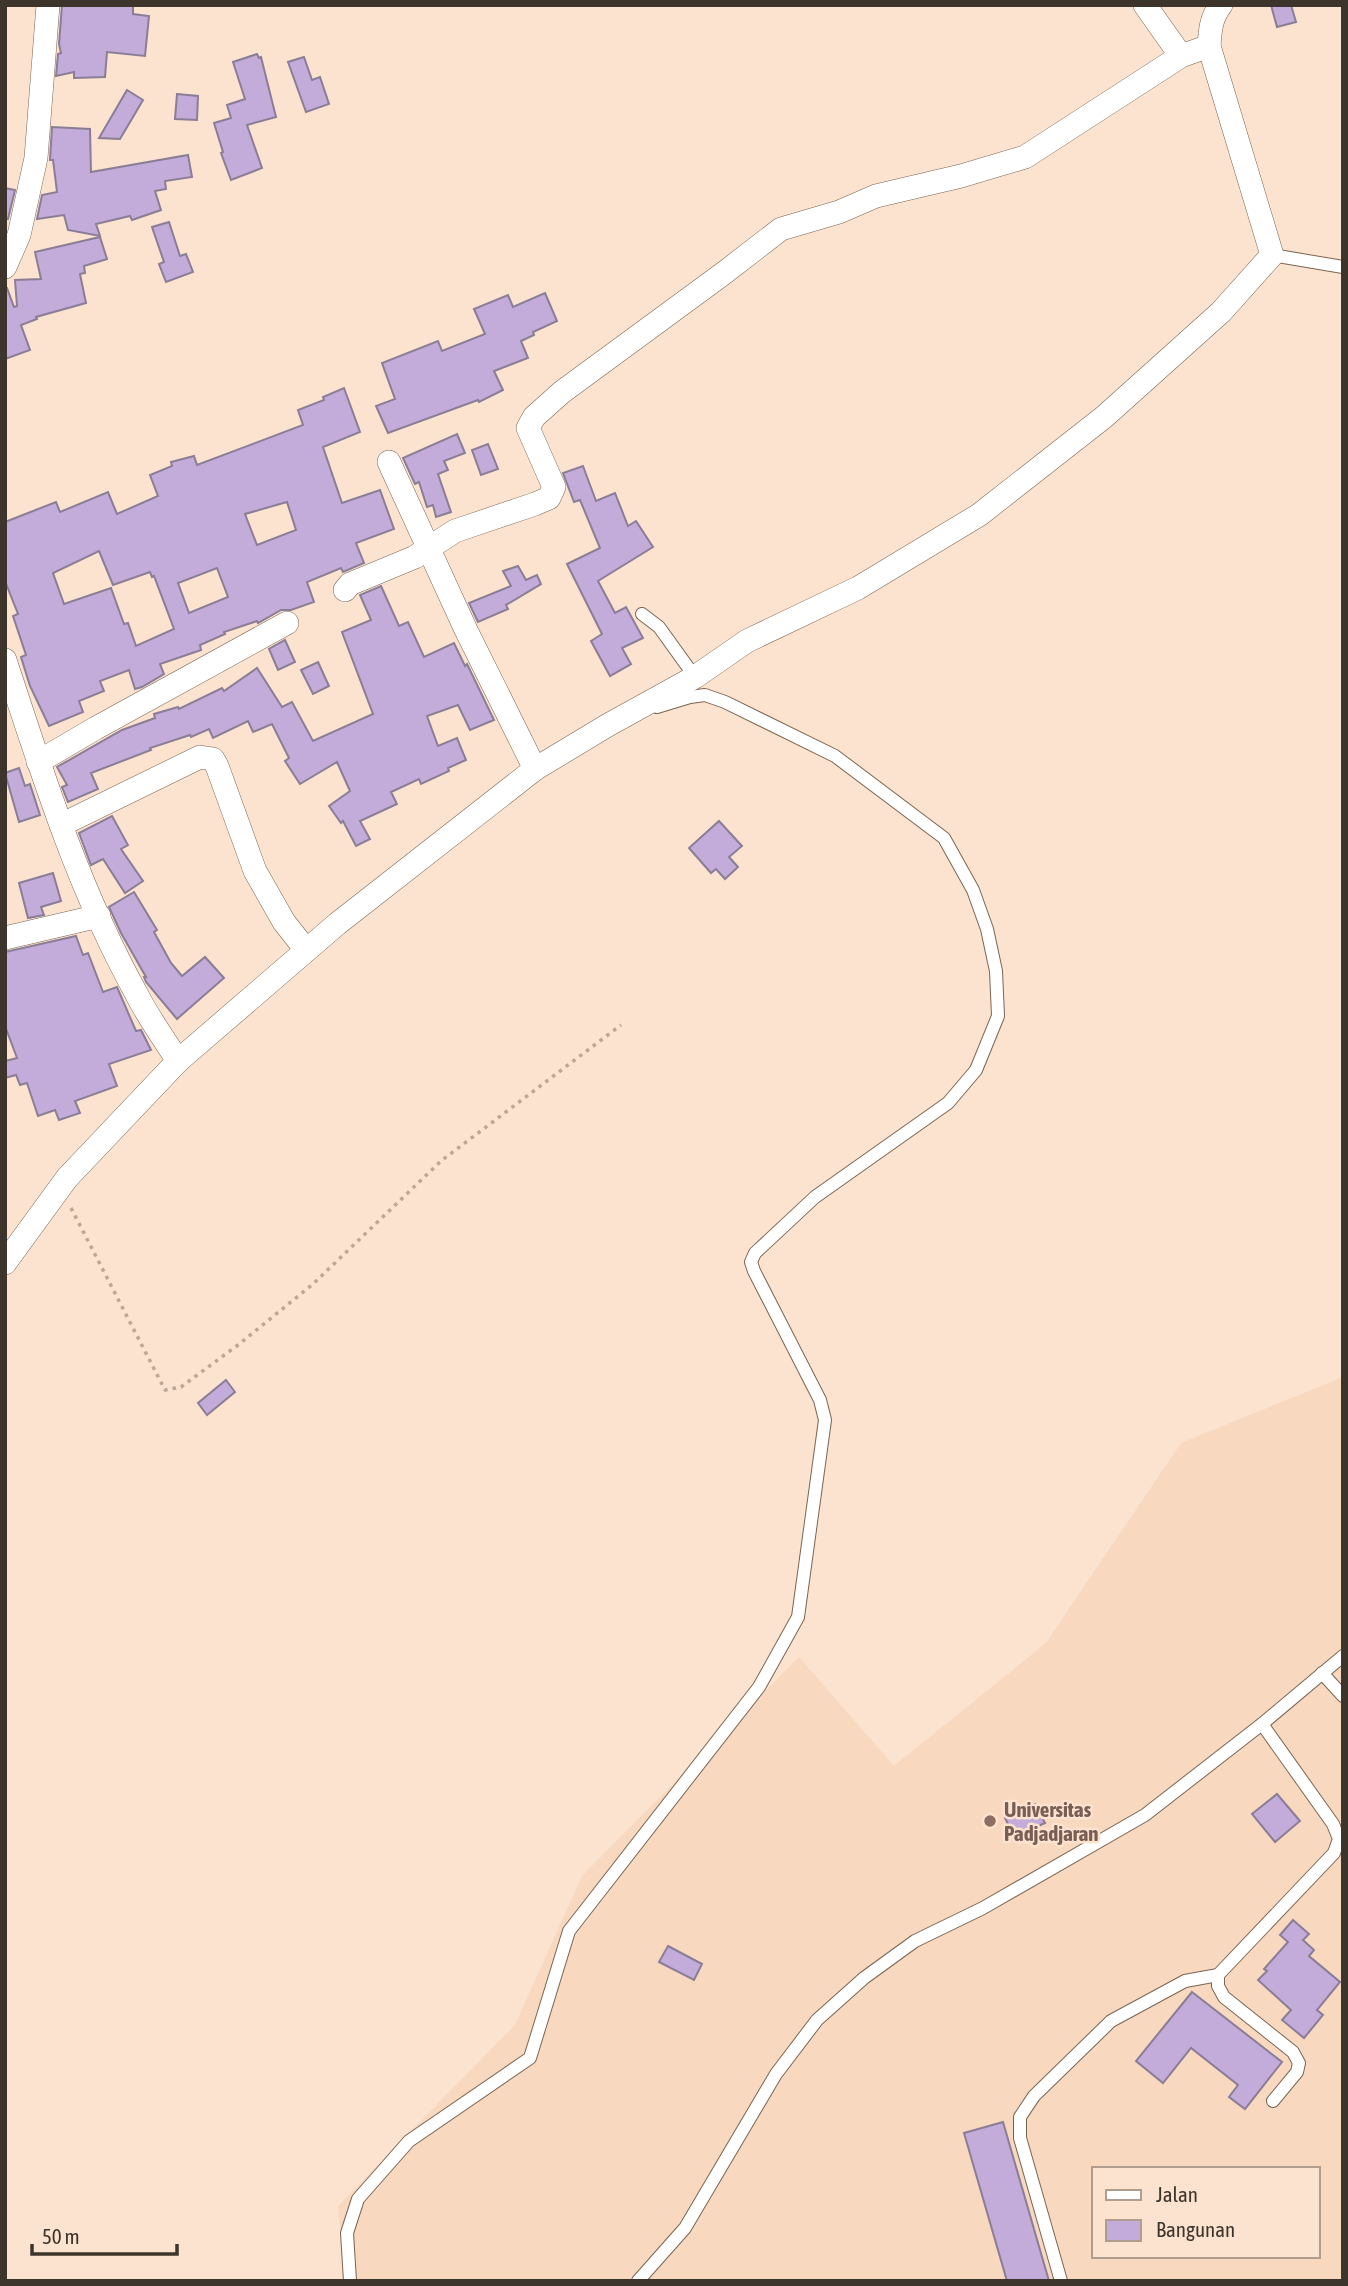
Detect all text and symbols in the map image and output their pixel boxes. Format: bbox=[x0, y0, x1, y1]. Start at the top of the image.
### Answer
place label: Universitas Padjadjaran bbox=[1004, 1797, 1098, 1845]
marker: Universitas Padjadjaran bbox=[982, 1813, 998, 1829]
legend bbox=[1092, 2167, 1320, 2258]
text: Jalan bbox=[1156, 2182, 1198, 2206]
scale bar bbox=[32, 2212, 177, 2256]
text: Bangunan bbox=[1156, 2217, 1235, 2241]
text: 50 m bbox=[42, 2224, 80, 2248]

